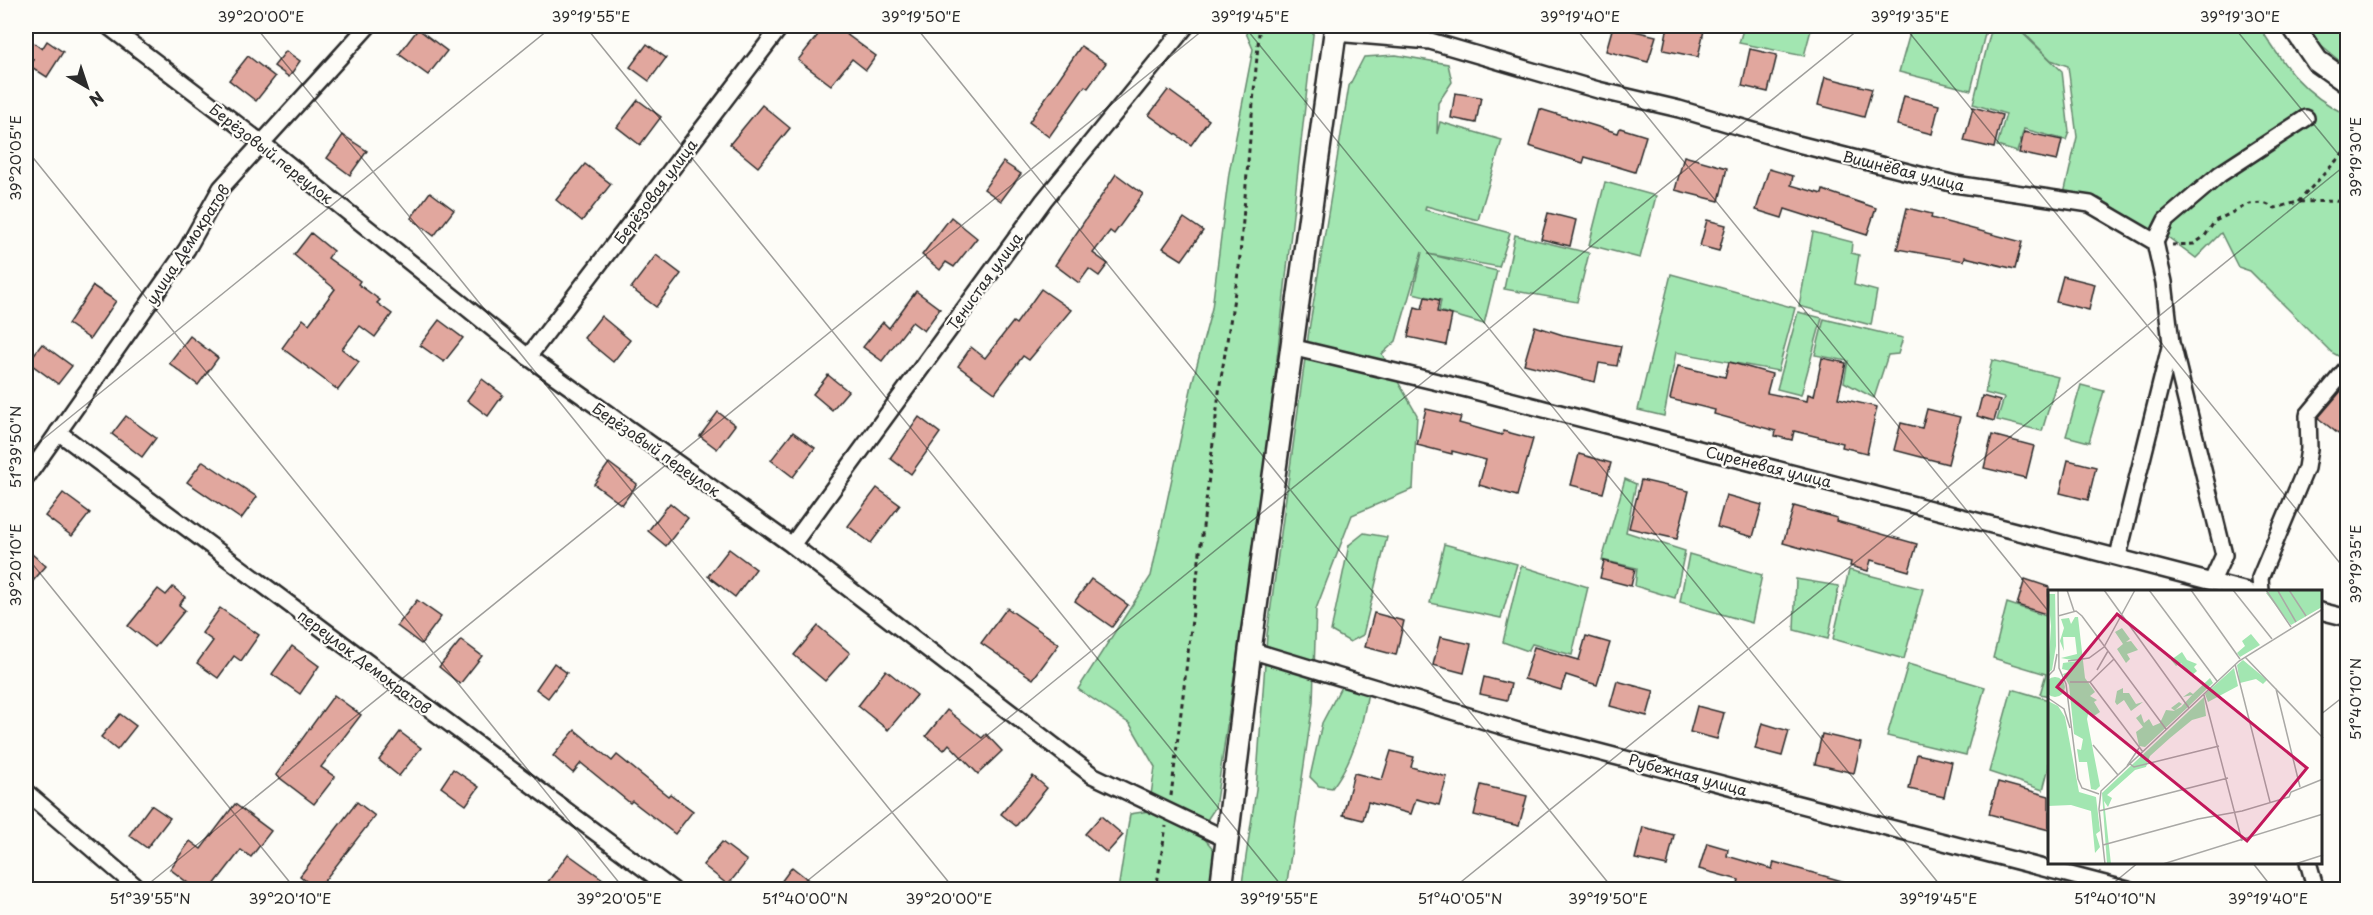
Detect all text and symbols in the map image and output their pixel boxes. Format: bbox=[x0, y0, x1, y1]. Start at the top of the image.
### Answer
text: 39°20'00"E bbox=[218, 4, 305, 27]
text: 39°19'55"E bbox=[552, 4, 630, 27]
text: 39°19'50"E bbox=[881, 4, 961, 27]
text: 39°19'45"E bbox=[1211, 4, 1289, 27]
text: 39°19'40"E bbox=[1540, 4, 1620, 27]
text: 39°19'35"E bbox=[1870, 4, 1950, 27]
text: 39°19'30"E bbox=[2200, 4, 2280, 27]
north arrow bbox=[57, 57, 117, 117]
text: N bbox=[85, 86, 110, 113]
street label: Берёзовый переулок bbox=[205, 97, 339, 209]
text: 39°20'05"E bbox=[3, 115, 26, 201]
text: 39°19'30"E bbox=[2343, 117, 2366, 197]
street label: Берёзовая улица bbox=[608, 133, 702, 248]
street label: Вишнёвая улица bbox=[1841, 144, 1968, 196]
street label: улица Демократов bbox=[139, 179, 235, 309]
street label: Тенистая улица bbox=[941, 227, 1028, 335]
street label: Берёзовый переулок bbox=[588, 396, 726, 502]
text: 51°39'50"N bbox=[3, 406, 26, 488]
street label: Сиреневая улица bbox=[1704, 439, 1835, 493]
text: 39°20'10"E bbox=[3, 524, 26, 607]
text: 39°19'35"E bbox=[2343, 524, 2366, 604]
inset map bbox=[2048, 590, 2322, 864]
street label: переулок Демократов bbox=[293, 603, 437, 719]
text: 51°40'10"N bbox=[2343, 658, 2366, 740]
street label: Рубежная улица bbox=[1626, 747, 1751, 801]
text: 51°39'55"N bbox=[109, 886, 191, 909]
text: 39°20'10"E bbox=[249, 886, 332, 909]
text: 39°20'05"E bbox=[576, 886, 662, 909]
text: 51°40'00"N bbox=[762, 886, 848, 909]
text: 39°20'00"E bbox=[906, 886, 993, 909]
text: 39°19'55"E bbox=[1240, 886, 1318, 909]
text: 51°40'05"N bbox=[1418, 886, 1502, 909]
text: 39°19'50"E bbox=[1568, 886, 1648, 909]
text: 39°19'45"E bbox=[1899, 886, 1977, 909]
text: 51°40'10"N bbox=[2074, 886, 2156, 909]
text: 39°19'40"E bbox=[2228, 886, 2308, 909]

